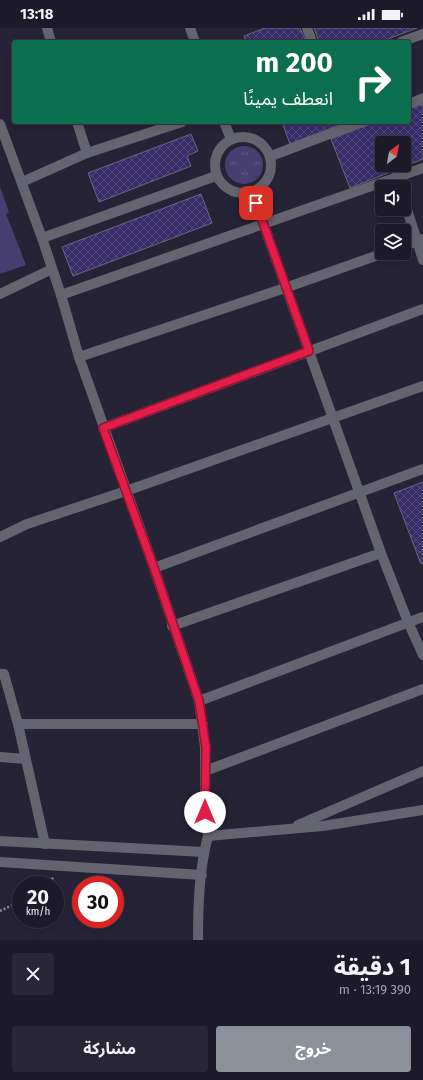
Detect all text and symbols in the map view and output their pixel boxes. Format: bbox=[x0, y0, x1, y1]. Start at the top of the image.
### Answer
text: 13:18 bbox=[20, 5, 54, 23]
text: 200 m bbox=[255, 46, 333, 79]
icon: right bbox=[347, 56, 399, 108]
text: انعطف يمينًا bbox=[243, 88, 333, 110]
north arrow bbox=[375, 136, 411, 172]
map controls bbox=[375, 136, 411, 260]
button: sound bbox=[375, 180, 411, 216]
pin bbox=[239, 186, 273, 220]
icon: arrive bbox=[245, 192, 267, 214]
button: layers bbox=[375, 224, 411, 260]
position arrow bbox=[184, 791, 226, 833]
speed limit sign: 30 bbox=[72, 876, 124, 928]
text: 20 bbox=[27, 885, 49, 909]
text: km/h bbox=[26, 906, 50, 918]
button: close bbox=[12, 953, 54, 995]
text: 1 دقيقة bbox=[334, 953, 411, 981]
text: 390 m · 13:19 bbox=[339, 982, 411, 997]
button: مشاركة bbox=[12, 1026, 208, 1072]
button: خروج bbox=[216, 1026, 411, 1072]

